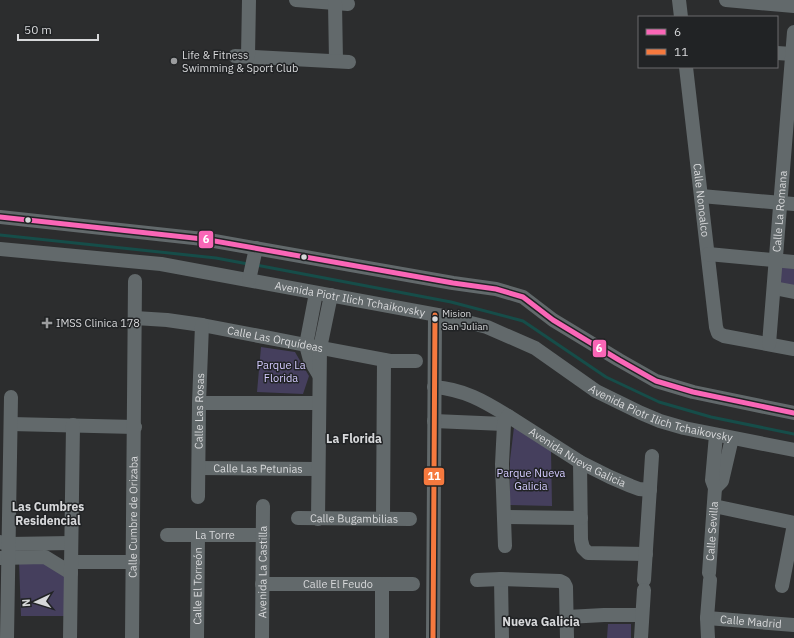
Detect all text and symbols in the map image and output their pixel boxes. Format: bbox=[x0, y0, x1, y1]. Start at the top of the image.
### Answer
scale bar bbox=[18, 16, 98, 42]
legend bbox=[638, 16, 778, 68]
text: 50 m bbox=[24, 22, 52, 37]
text: 6 bbox=[674, 24, 681, 39]
text: 11 bbox=[674, 44, 688, 59]
place label: Life & Fitness Swimming & Sport Club bbox=[182, 48, 298, 75]
marker: Life & Fitness Swimming & Sport Club bbox=[169, 56, 179, 66]
street label: Calle Nonoalco bbox=[690, 162, 713, 238]
street label: Calle La Romana bbox=[769, 170, 790, 253]
unlabelled marker bbox=[23, 215, 33, 225]
line badge: 6 bbox=[198, 230, 214, 249]
text: 6 bbox=[203, 232, 210, 246]
unlabelled marker bbox=[299, 252, 309, 262]
street label: Avenida Piotr Ilich Tchaikovsky bbox=[274, 278, 427, 320]
place label: Mision San Julian bbox=[442, 307, 488, 333]
marker: Mision San Julian bbox=[430, 314, 440, 324]
place label: IMSS Clinica 178 bbox=[56, 316, 140, 330]
marker: IMSS Clinica 178 bbox=[41, 317, 53, 329]
street label: Calle Las Orquídeas bbox=[226, 323, 324, 355]
line badge: 6 bbox=[592, 339, 607, 358]
text: 6 bbox=[596, 341, 603, 355]
park label: Parque La Florida bbox=[256, 358, 306, 385]
street label: Calle Las Rosas bbox=[192, 373, 207, 449]
street label: Avenida Piotr Ilich Tchaikovsky bbox=[586, 381, 735, 445]
street label: Avenida Nueva Galicia bbox=[526, 424, 628, 490]
district label: La Florida bbox=[326, 431, 382, 446]
street label: Calle Cumbre de Orizaba bbox=[126, 456, 141, 578]
street label: Calle Las Petunias bbox=[213, 461, 303, 476]
park label: Parque Nueva Galicia bbox=[497, 466, 566, 493]
line badge: 11 bbox=[423, 467, 445, 486]
text: 11 bbox=[427, 469, 441, 483]
district label: Las Cumbres Residencial bbox=[12, 499, 84, 528]
street label: Calle Sevilla bbox=[703, 501, 721, 561]
street label: Calle Bugambilias bbox=[310, 511, 398, 526]
street label: Avenida La Castilla bbox=[255, 526, 270, 618]
street label: La Torre bbox=[195, 528, 235, 542]
street label: Calle El Torreón bbox=[190, 547, 205, 625]
street label: Calle El Feudo bbox=[303, 577, 373, 591]
north arrow bbox=[16, 582, 56, 622]
text: N bbox=[19, 598, 33, 607]
street label: Calle Madrid bbox=[720, 612, 782, 631]
district label: Nueva Galicia bbox=[502, 614, 580, 629]

